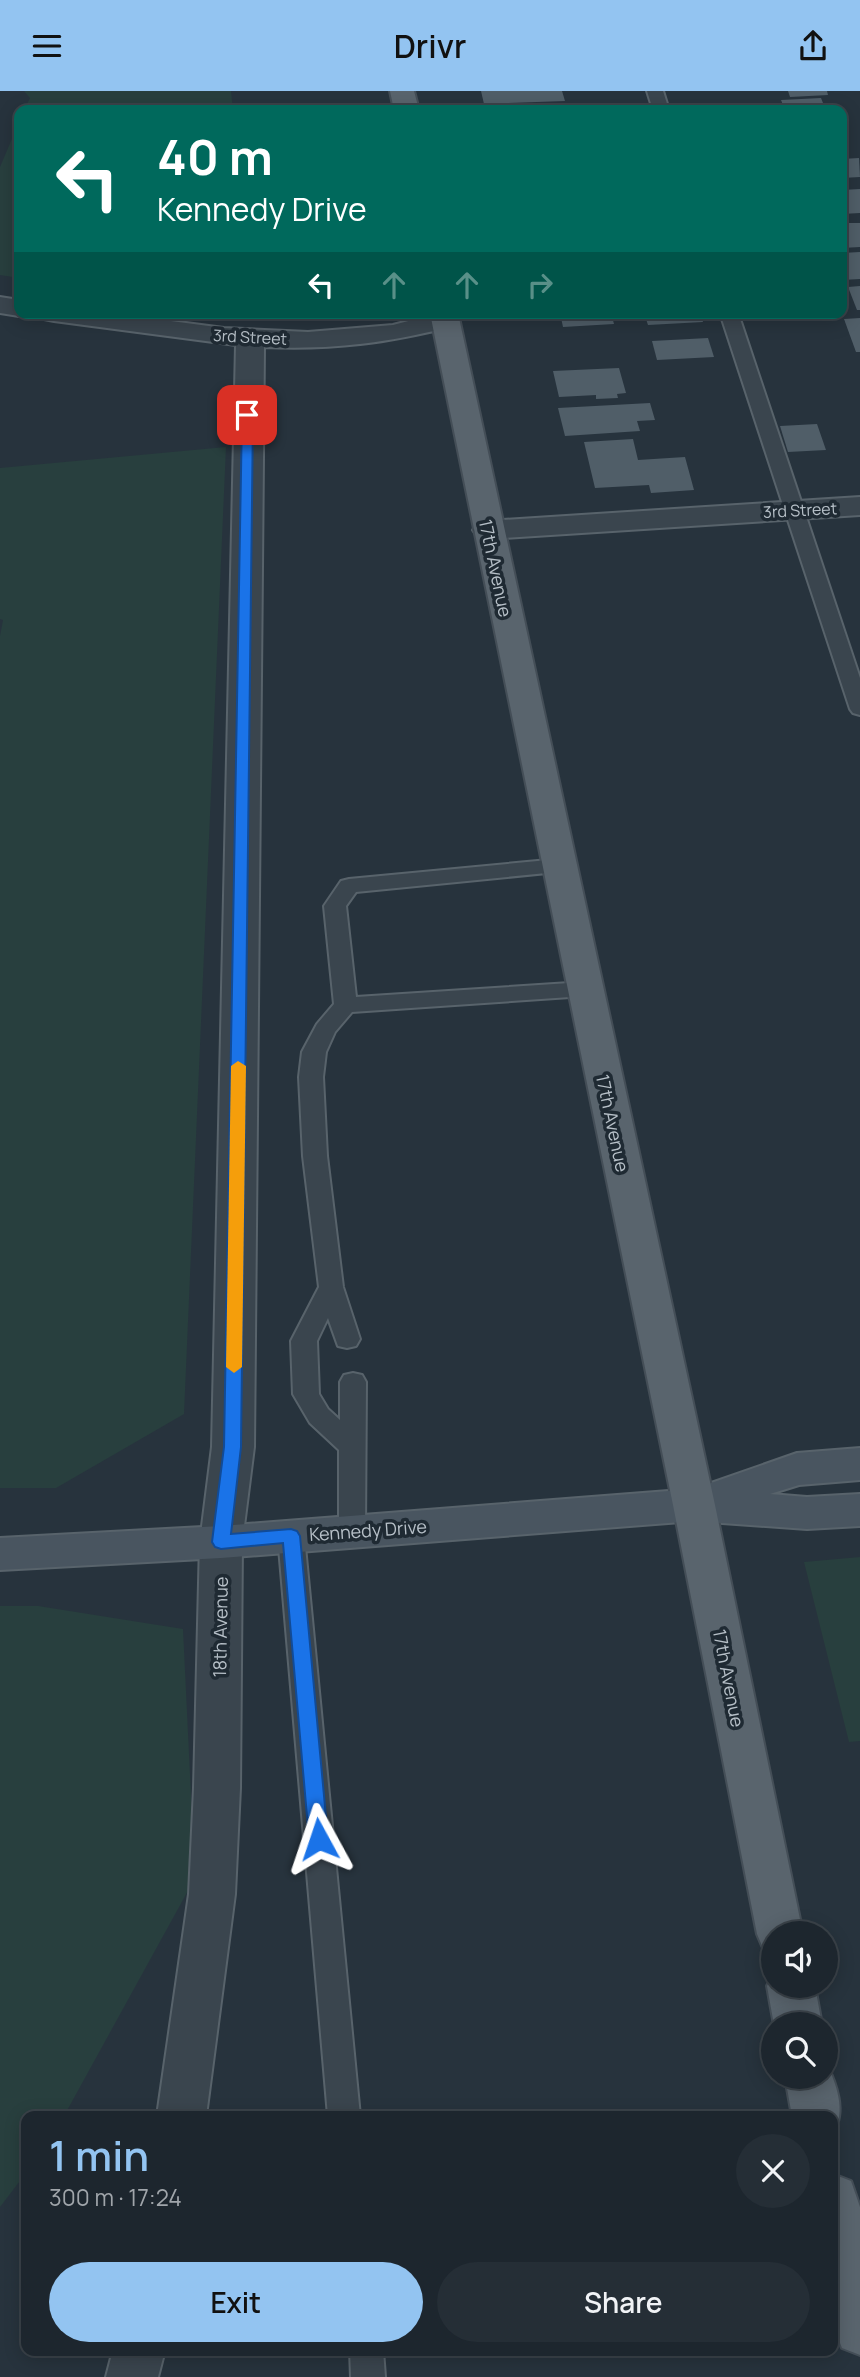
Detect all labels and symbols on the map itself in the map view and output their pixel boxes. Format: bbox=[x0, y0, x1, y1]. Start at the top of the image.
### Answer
street label: 3rd Street bbox=[212, 324, 288, 350]
pin bbox=[217, 385, 277, 445]
street label: 3rd Street bbox=[762, 497, 838, 523]
street label: 17th Avenue bbox=[474, 517, 518, 619]
street label: 17th Avenue bbox=[591, 1072, 635, 1174]
street label: Kennedy Drive bbox=[308, 1514, 428, 1546]
street label: 18th Avenue bbox=[207, 1577, 233, 1677]
street label: 17th Avenue bbox=[708, 1627, 750, 1729]
position arrow bbox=[282, 1802, 356, 1876]

